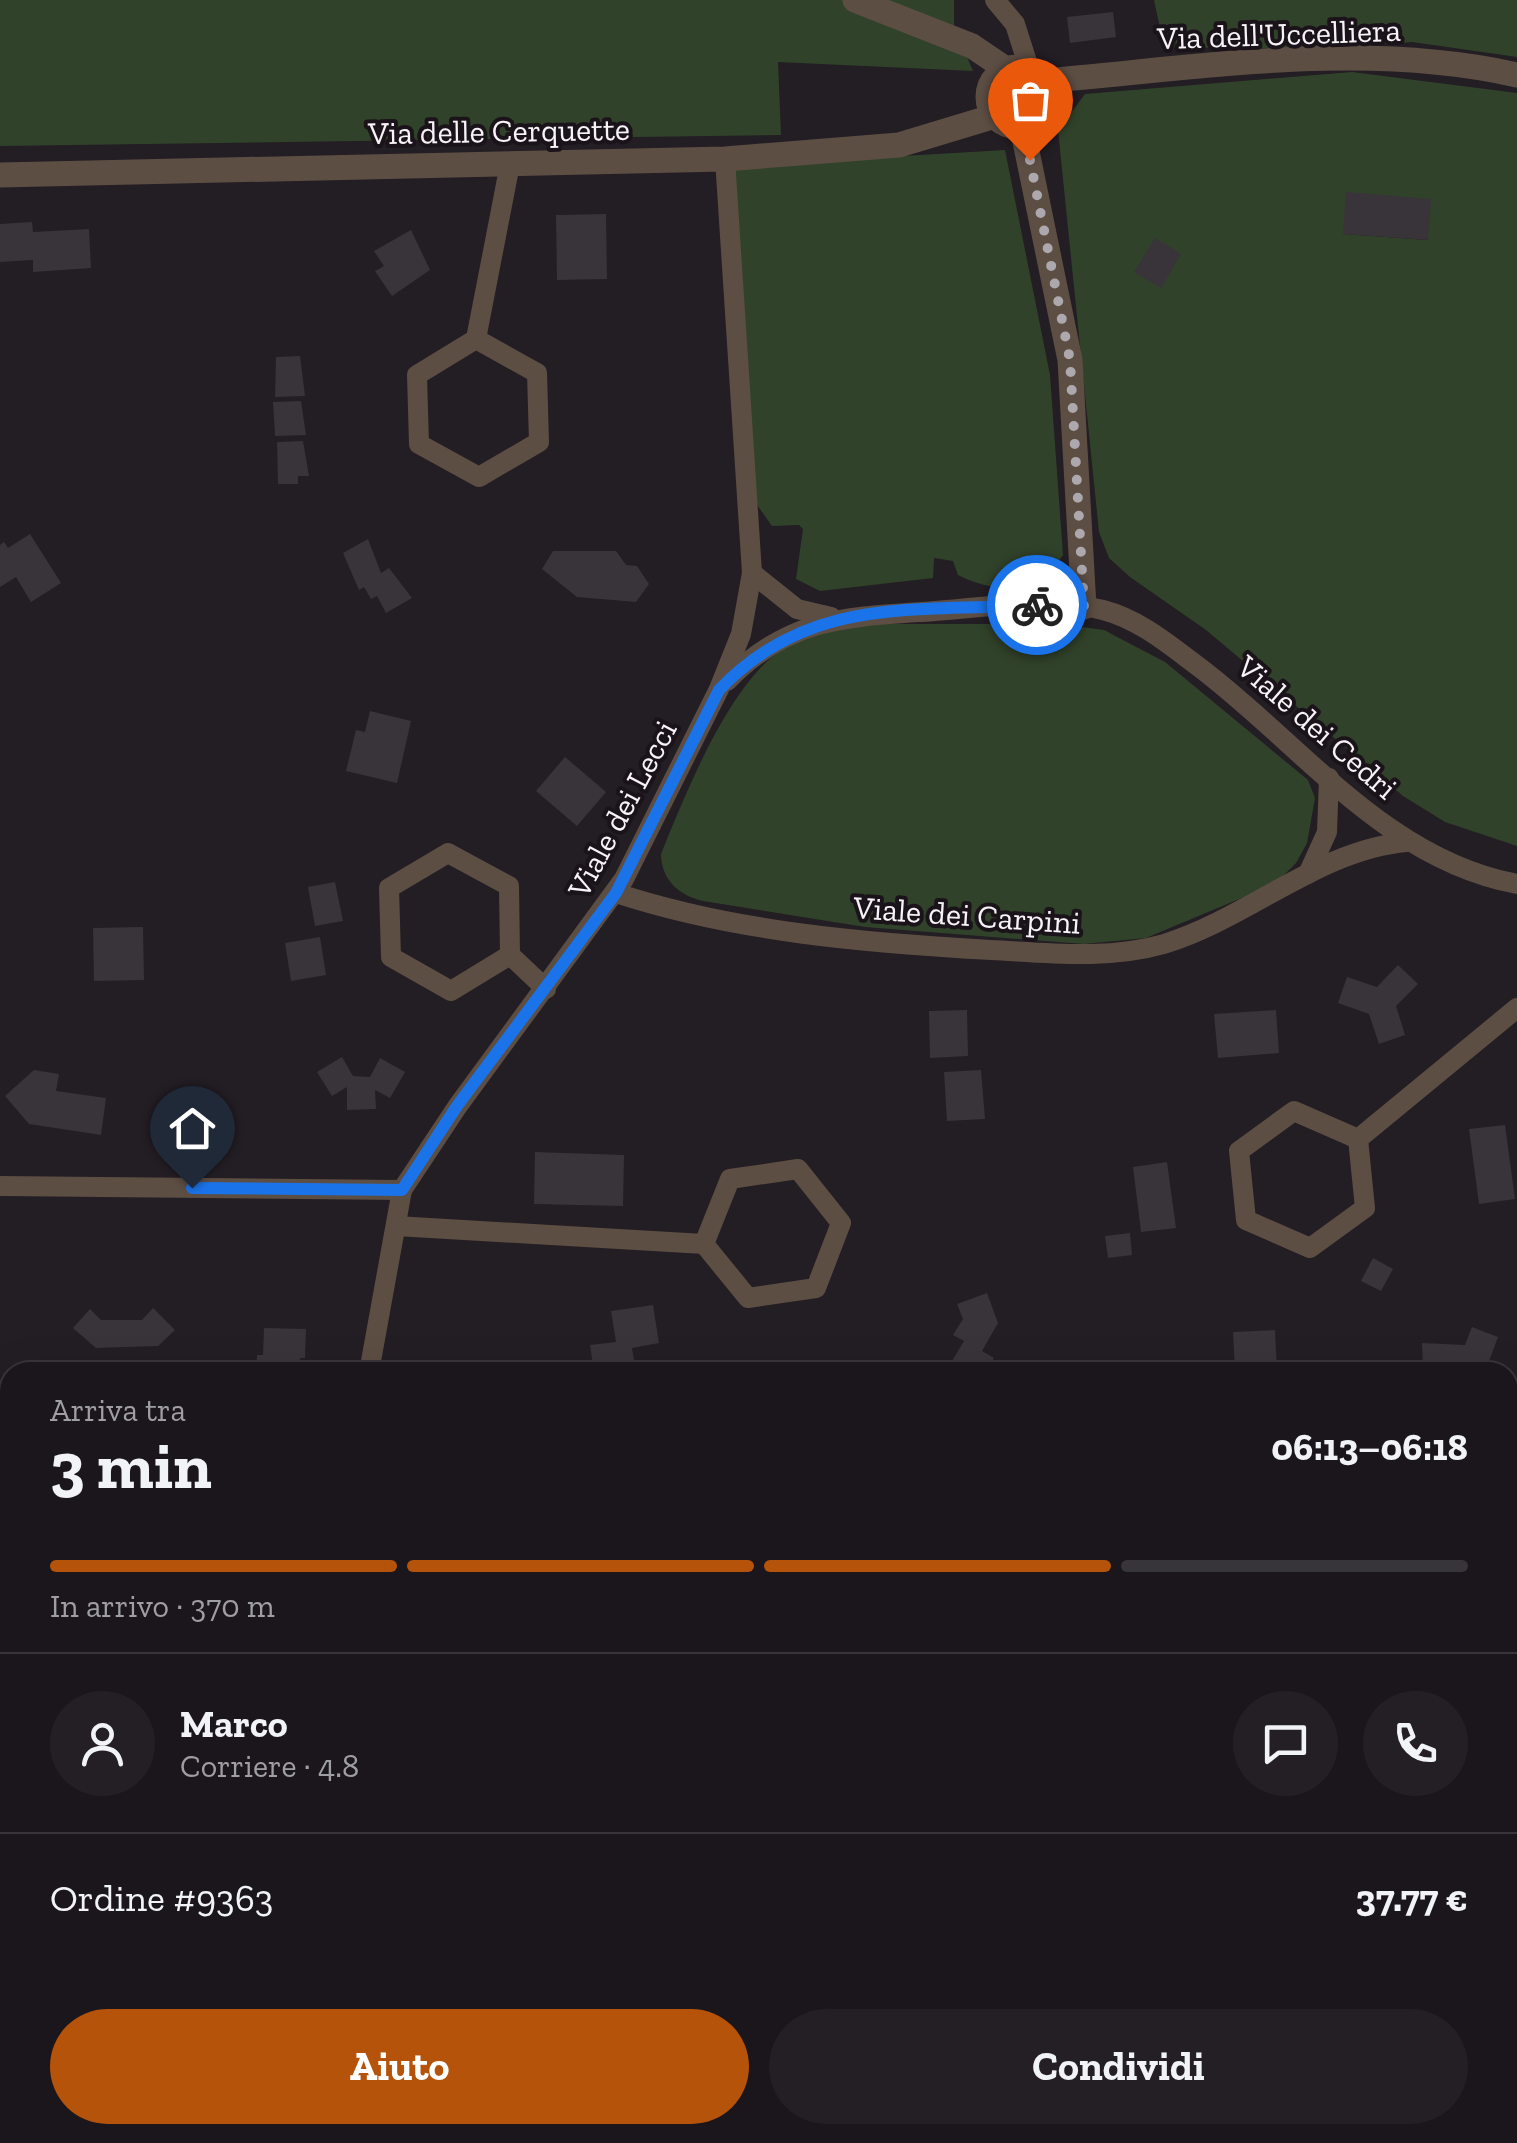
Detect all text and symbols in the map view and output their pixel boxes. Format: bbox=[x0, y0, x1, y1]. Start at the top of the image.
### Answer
street label: Via dell'Uccelliera bbox=[1156, 11, 1401, 57]
pin bbox=[988, 58, 1073, 161]
icon: bag bbox=[1003, 73, 1058, 128]
street label: Via delle Cerquette bbox=[367, 110, 630, 152]
courier bbox=[987, 555, 1087, 655]
icon: bike bbox=[1010, 578, 1065, 633]
street label: Viale dei Cedri bbox=[1228, 646, 1405, 807]
street label: Viale dei Lecci bbox=[559, 714, 685, 905]
street label: Viale dei Carpini bbox=[851, 888, 1082, 942]
pin bbox=[150, 1086, 235, 1189]
icon: home bbox=[165, 1101, 220, 1156]
text: Arriva tra bbox=[50, 1391, 186, 1429]
text: 06:13–06:18 bbox=[1271, 1424, 1468, 1470]
text: 3 min bbox=[50, 1427, 212, 1505]
text: In arrivo · 370 m bbox=[50, 1587, 275, 1625]
button: person bbox=[50, 1691, 155, 1796]
button: chat bbox=[1233, 1691, 1338, 1796]
button: phone bbox=[1363, 1691, 1468, 1796]
text: Marco bbox=[180, 1701, 288, 1747]
text: Corriere · 4.8 bbox=[180, 1747, 359, 1785]
text: Ordine #9363 bbox=[50, 1875, 273, 1921]
text: 37.77 € bbox=[1355, 1875, 1468, 1921]
button: Aiuto bbox=[50, 2009, 749, 2124]
button: Condividi bbox=[769, 2009, 1468, 2124]

